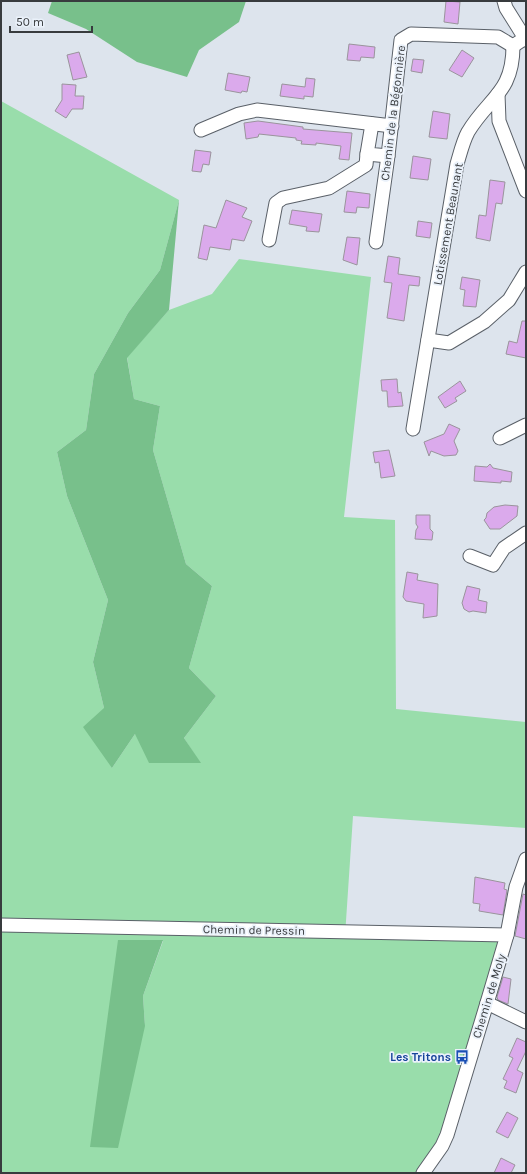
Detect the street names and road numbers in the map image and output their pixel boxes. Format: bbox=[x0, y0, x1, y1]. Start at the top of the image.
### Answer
street label: Chemin de la Bégonnière bbox=[378, 45, 408, 181]
street label: Lotissement Beaunant bbox=[430, 161, 466, 286]
street label: Chemin de Pressin bbox=[203, 922, 305, 938]
street label: Chemin de Moly bbox=[470, 952, 509, 1040]

